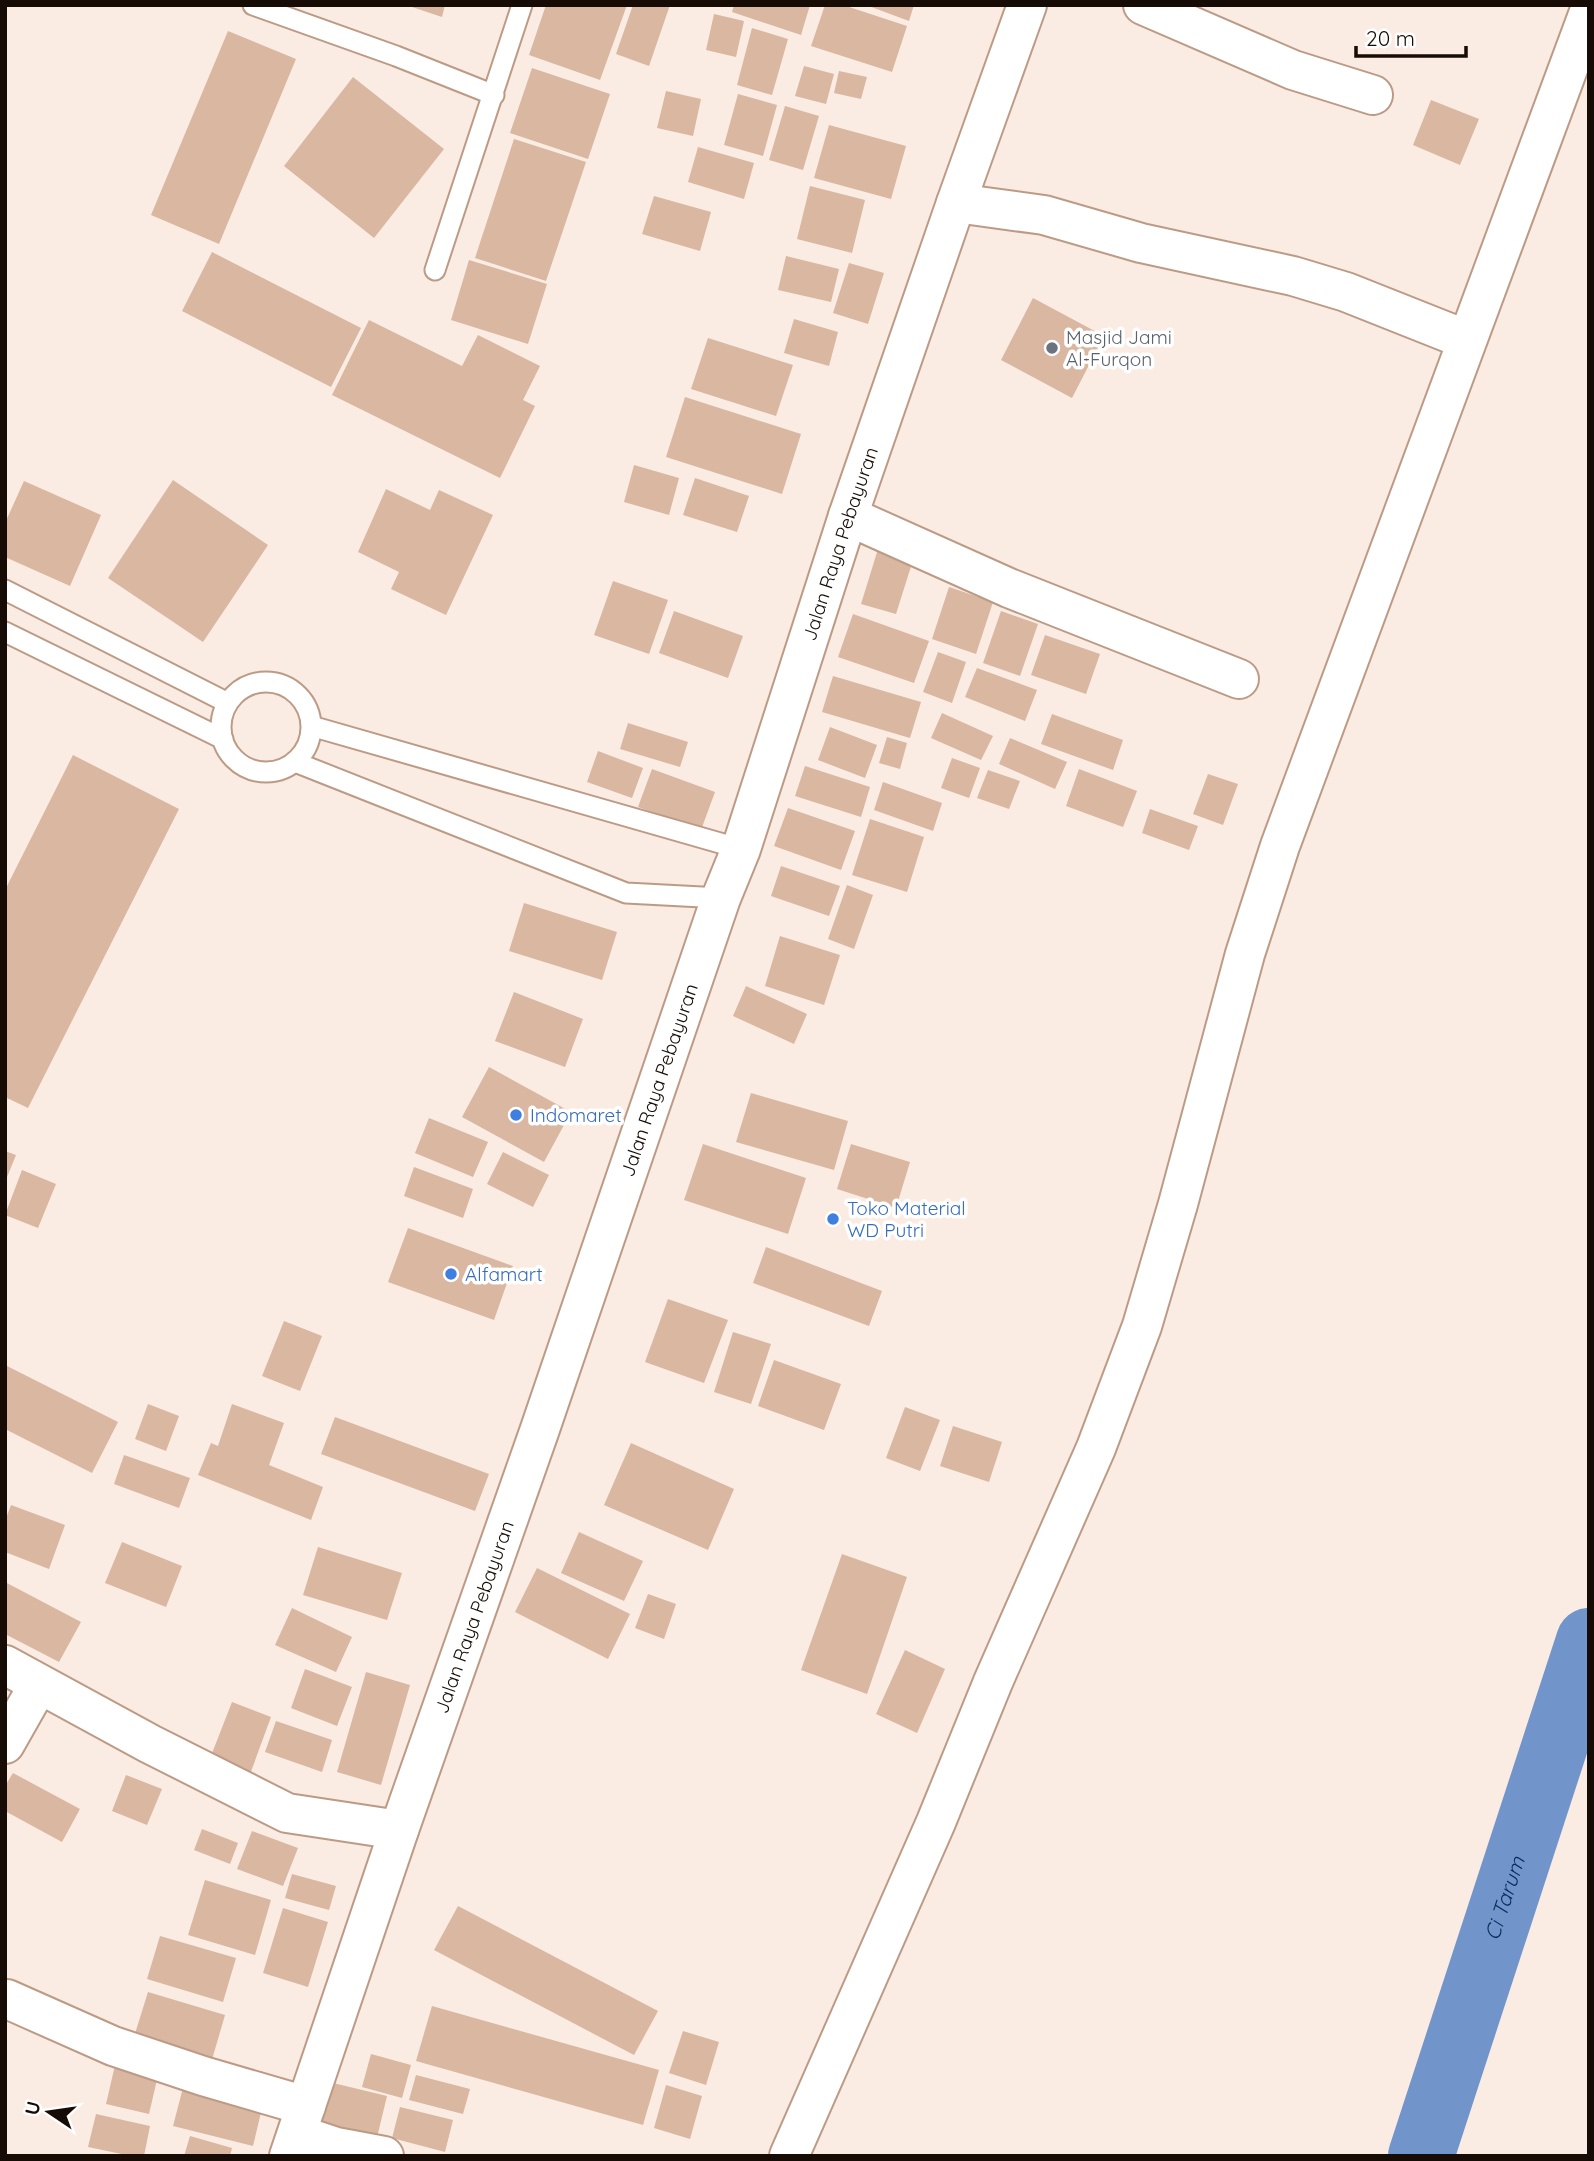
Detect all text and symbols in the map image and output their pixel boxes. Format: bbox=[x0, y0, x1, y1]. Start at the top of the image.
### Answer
scale bar bbox=[1356, 14, 1466, 58]
text: 20 m bbox=[1366, 25, 1415, 51]
place label: Masjid Jami Al-Furqon bbox=[1066, 325, 1172, 371]
marker: Masjid Jami Al-Furqon bbox=[1044, 340, 1060, 356]
street label: Jalan Raya Pebayuran bbox=[797, 444, 883, 643]
street label: Jalan Raya Pebayuran bbox=[615, 980, 703, 1180]
place label: Indomaret bbox=[530, 1103, 622, 1127]
marker: Indomaret bbox=[508, 1107, 524, 1123]
place label: Toko Material WD Putri bbox=[847, 1196, 966, 1242]
marker: Toko Material WD Putri bbox=[825, 1211, 841, 1227]
place label: Alfamart bbox=[465, 1262, 543, 1286]
marker: Alfamart bbox=[443, 1266, 459, 1282]
street label: Jalan Raya Pebayuran bbox=[429, 1517, 519, 1716]
water label: Ci Tarum bbox=[1478, 1852, 1530, 1943]
north arrow bbox=[14, 2077, 84, 2147]
text: U bbox=[19, 2099, 46, 2117]

